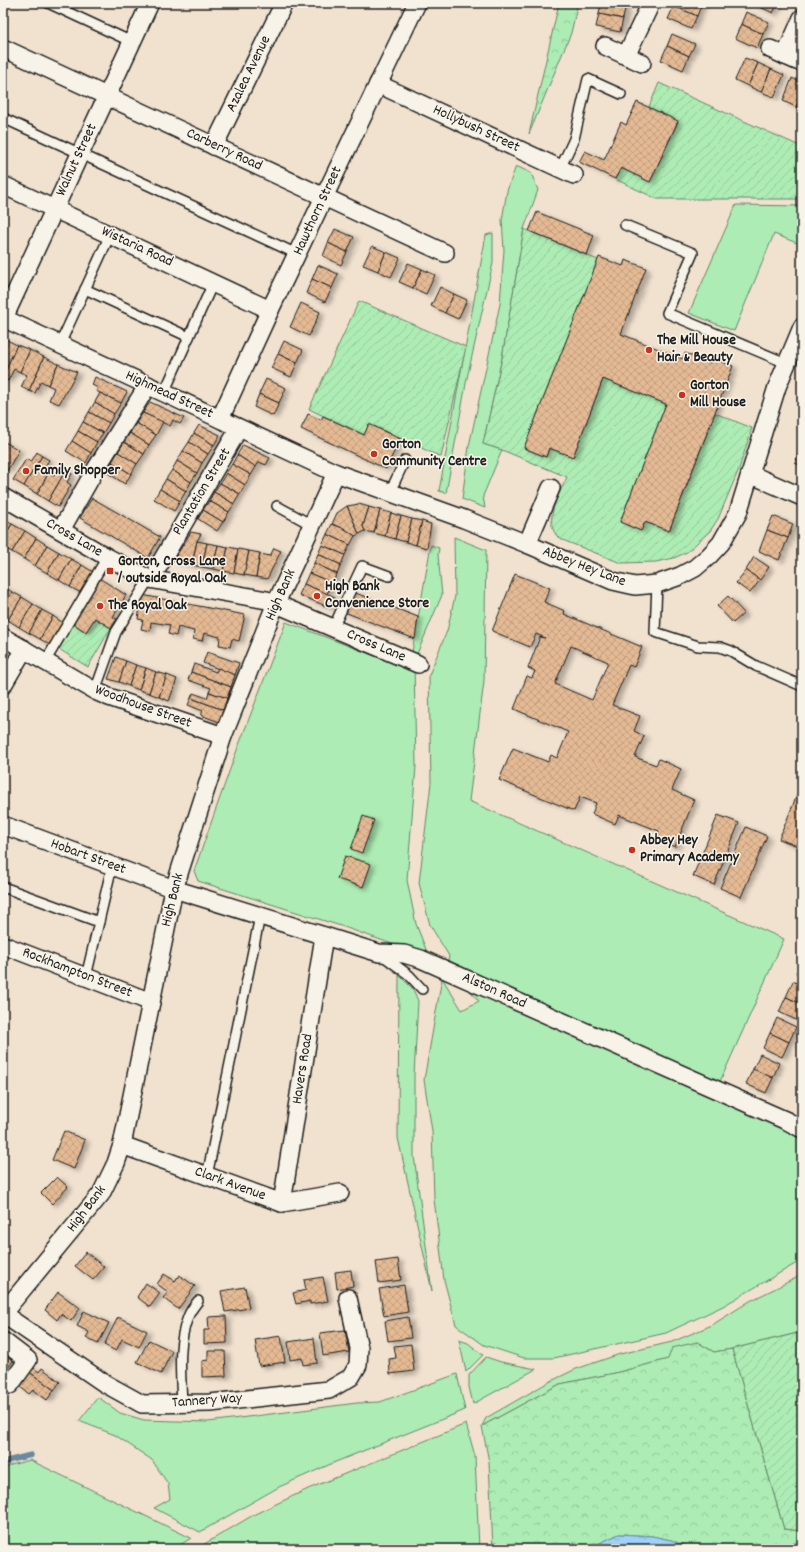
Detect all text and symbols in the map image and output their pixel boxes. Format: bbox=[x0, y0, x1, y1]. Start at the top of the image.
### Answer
street label: Azalea Avenue bbox=[221, 32, 277, 116]
street label: Hollybush Street bbox=[429, 99, 523, 159]
street label: Walnut Street bbox=[51, 120, 104, 200]
street label: Carberry Road bbox=[182, 123, 266, 177]
street label: Hawthorn Street bbox=[288, 163, 348, 259]
street label: Wistaria Road bbox=[97, 221, 177, 273]
place label: The Mill House Hair & Beauty bbox=[657, 330, 736, 369]
marker: The Mill House Hair & Beauty bbox=[644, 345, 654, 355]
street label: Highmead Street bbox=[121, 365, 217, 425]
place label: Gorton Mill House bbox=[690, 375, 746, 414]
marker: Gorton Mill House bbox=[677, 390, 687, 400]
place label: Gorton Community Centre bbox=[382, 434, 487, 473]
street label: Plantation Street bbox=[167, 444, 237, 540]
marker: Gorton Community Centre bbox=[369, 449, 379, 459]
place label: Family Shopper bbox=[34, 460, 120, 482]
marker: Family Shopper bbox=[21, 466, 31, 476]
street label: Cross Lane bbox=[41, 513, 107, 563]
street label: Abbey Hey Lane bbox=[539, 541, 629, 593]
place label: Gorton, Cross Lane / outside Royal Oak bbox=[117, 551, 226, 590]
marker: Gorton, Cross Lane / outside Royal Oak bbox=[105, 566, 115, 576]
street label: High Bank bbox=[260, 566, 302, 624]
place label: High Bank Convenience Store bbox=[325, 576, 430, 615]
marker: High Bank Convenience Store bbox=[312, 591, 322, 601]
place label: The Royal Oak bbox=[108, 595, 187, 617]
marker: The Royal Oak bbox=[95, 601, 105, 611]
street label: Cross Lane bbox=[343, 624, 409, 668]
street label: Woodhouse Street bbox=[91, 679, 195, 735]
place label: Abbey Hey Primary Academy bbox=[640, 830, 740, 869]
street label: Hobart Street bbox=[47, 833, 129, 881]
marker: Abbey Hey Primary Academy bbox=[627, 845, 637, 855]
street label: High Bank bbox=[156, 871, 190, 929]
street label: Rockhampton Street bbox=[19, 942, 136, 1004]
street label: Alston Road bbox=[458, 967, 530, 1015]
street label: Havers Road bbox=[287, 1032, 319, 1106]
street label: Clark Avenue bbox=[191, 1161, 269, 1207]
street label: High Bank bbox=[62, 1181, 112, 1237]
street label: Tannery Way bbox=[171, 1388, 244, 1414]

